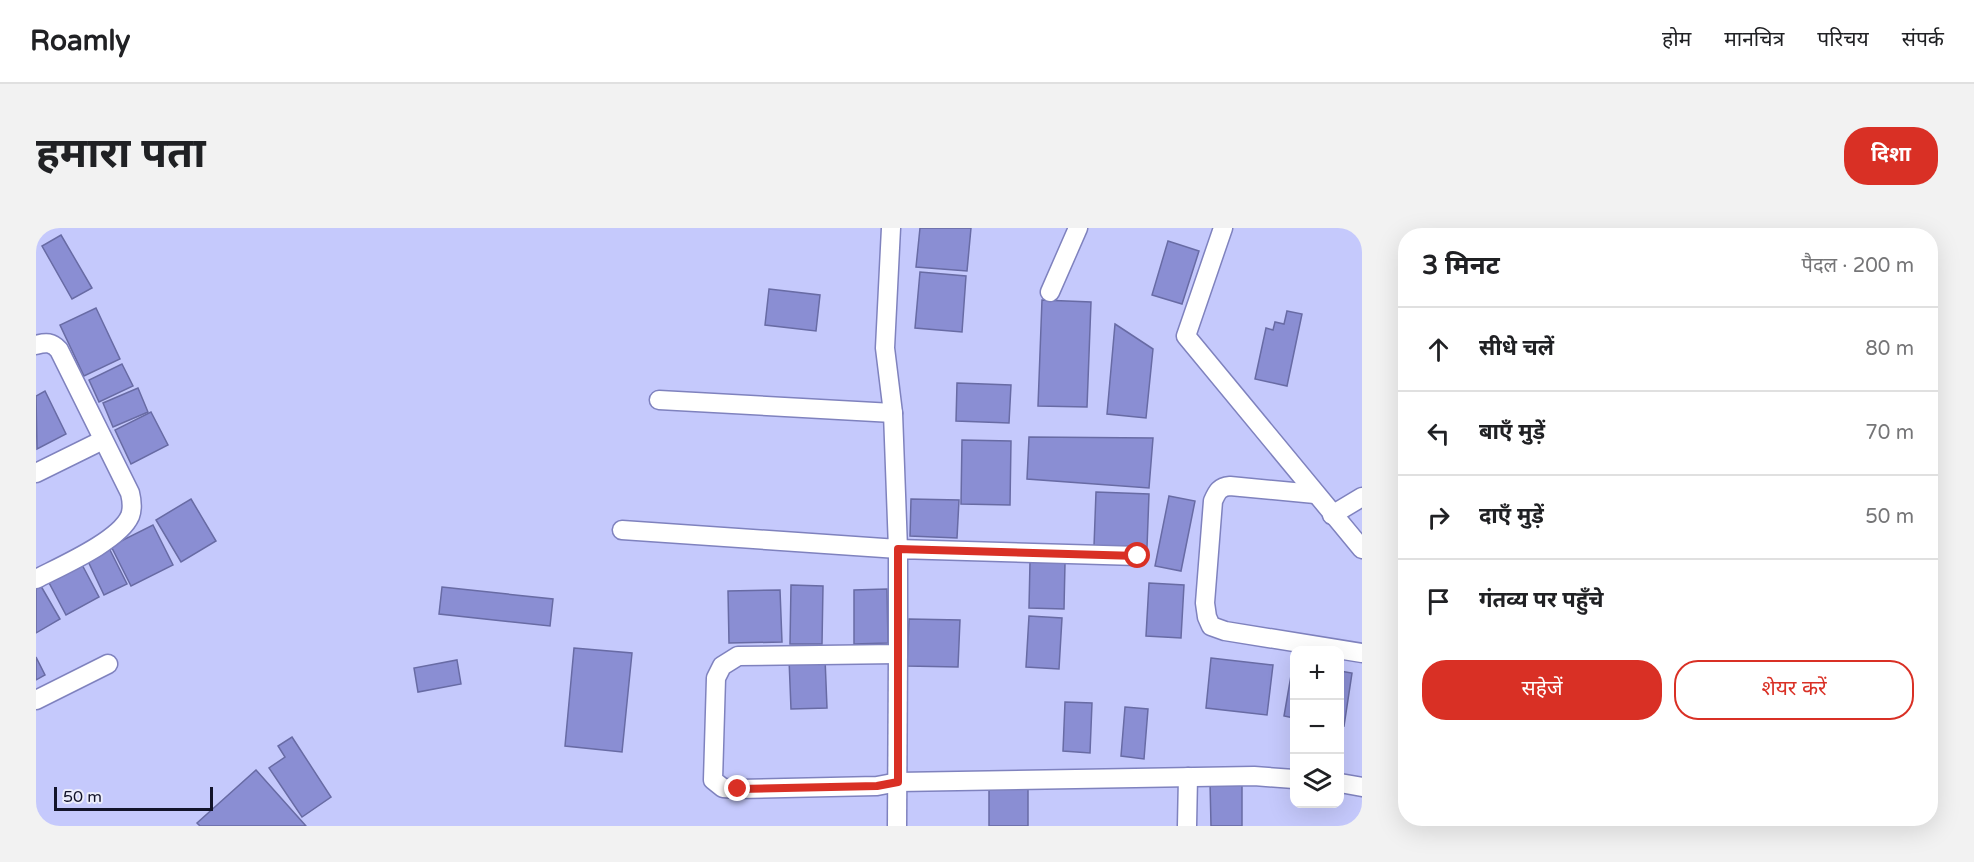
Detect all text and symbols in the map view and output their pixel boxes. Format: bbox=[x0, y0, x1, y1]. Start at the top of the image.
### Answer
text: Roamly bbox=[30, 24, 130, 58]
text: होम bbox=[1662, 27, 1691, 52]
text: मानचित्र bbox=[1724, 27, 1784, 52]
text: परिचय bbox=[1817, 27, 1869, 52]
text: संपर्क bbox=[1902, 27, 1944, 52]
button: दिशा bbox=[1844, 127, 1938, 185]
text: हमारा पता bbox=[36, 128, 206, 179]
text: 3 मिनट bbox=[1422, 250, 1500, 281]
text: पैदल · 200 m bbox=[1802, 254, 1914, 278]
icon: ahead bbox=[1422, 333, 1455, 366]
text: सीधे चलें bbox=[1479, 335, 1554, 361]
text: 80 m bbox=[1865, 337, 1914, 361]
icon: left bbox=[1422, 417, 1455, 450]
text: बाएँ मुड़ें bbox=[1479, 419, 1545, 445]
text: 70 m bbox=[1865, 421, 1914, 445]
icon: right bbox=[1422, 501, 1455, 534]
text: दाएँ मुड़ें bbox=[1479, 503, 1544, 529]
text: 50 m bbox=[1865, 505, 1914, 529]
route start bbox=[1124, 542, 1150, 568]
icon: arrive bbox=[1422, 585, 1455, 618]
text: गंतव्य पर पहुँचे bbox=[1479, 587, 1604, 613]
map controls bbox=[1290, 646, 1344, 808]
button: + bbox=[1290, 646, 1344, 700]
button: सहेजें bbox=[1422, 660, 1662, 720]
button: शेयर करें bbox=[1674, 660, 1914, 720]
button: − bbox=[1290, 700, 1344, 754]
button: layers bbox=[1290, 754, 1344, 808]
route end bbox=[724, 775, 750, 801]
scale bar bbox=[54, 784, 213, 812]
text: 50 m bbox=[63, 787, 102, 807]

